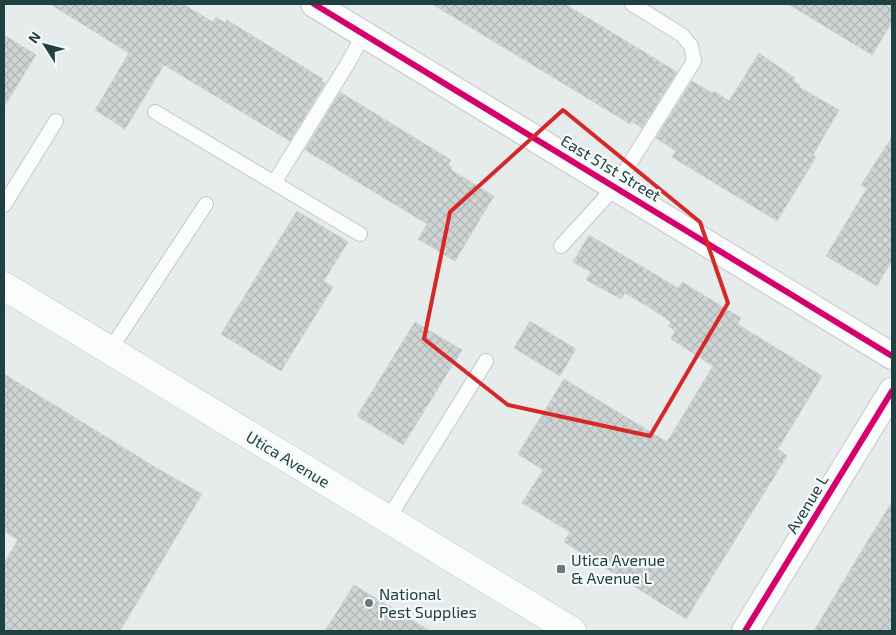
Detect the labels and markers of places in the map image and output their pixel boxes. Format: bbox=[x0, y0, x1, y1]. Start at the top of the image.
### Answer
place label: Utica Avenue & Avenue L bbox=[571, 550, 665, 587]
marker: Utica Avenue & Avenue L bbox=[555, 563, 567, 575]
place label: National Pest Supplies bbox=[379, 584, 477, 621]
marker: National Pest Supplies bbox=[363, 597, 375, 609]

